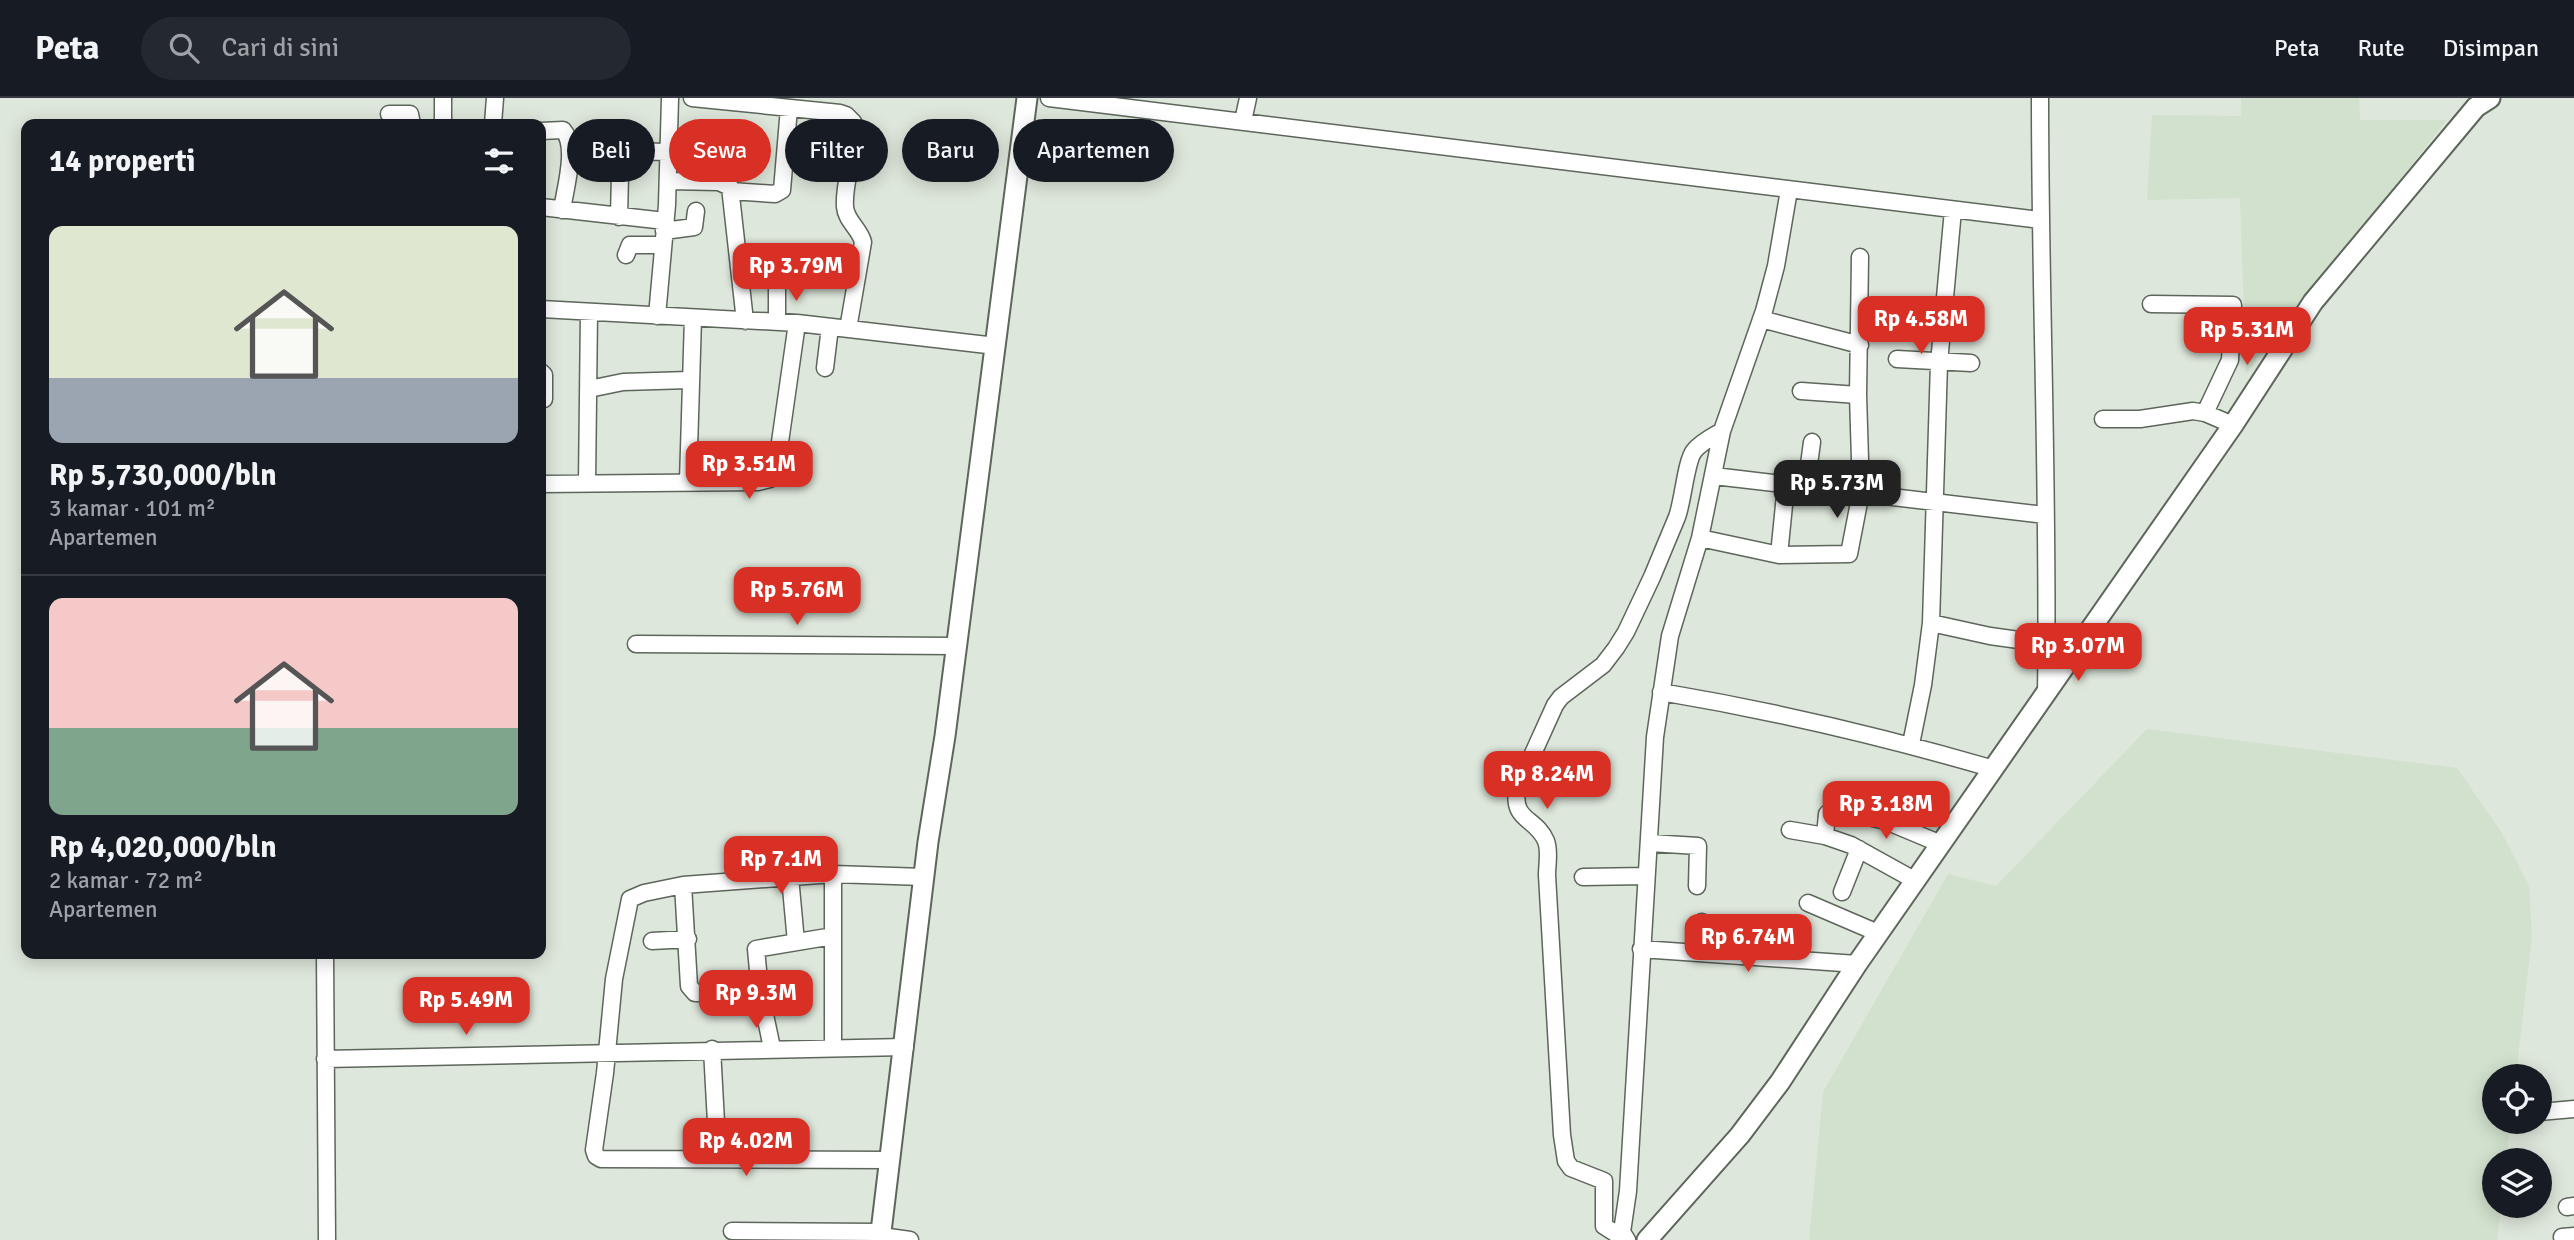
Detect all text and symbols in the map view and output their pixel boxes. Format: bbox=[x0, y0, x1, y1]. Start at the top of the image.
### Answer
search box bbox=[141, 17, 631, 80]
text: Peta bbox=[35, 28, 99, 69]
icon: search bbox=[165, 29, 203, 67]
text: Cari di sini bbox=[221, 32, 339, 64]
text: Peta bbox=[2274, 33, 2320, 63]
text: Rute bbox=[2358, 33, 2405, 63]
text: Disimpan bbox=[2443, 33, 2539, 63]
chip: Beli bbox=[567, 119, 655, 182]
chip: Sewa bbox=[669, 119, 771, 182]
chip: Filter bbox=[785, 119, 888, 182]
chip: Baru bbox=[902, 119, 999, 182]
chip: Apartemen bbox=[1013, 119, 1174, 182]
icon: filters bbox=[480, 142, 518, 180]
text: 14 properti bbox=[49, 143, 196, 180]
pin: Rp 3.79M bbox=[724, 244, 868, 303]
text: Rp 3.79M bbox=[749, 251, 843, 280]
icon: home bbox=[221, 271, 347, 397]
pin: Rp 4.58M bbox=[1849, 296, 1993, 356]
text: Rp 4.58M bbox=[1874, 304, 1968, 333]
pin: Rp 5.31M bbox=[2175, 308, 2319, 367]
text: Rp 5.31M bbox=[2200, 315, 2294, 344]
pin: Rp 3.51M bbox=[677, 442, 821, 501]
text: Rp 3.51M bbox=[702, 449, 796, 478]
text: Rp 5,730,000/bln bbox=[49, 457, 277, 494]
pin: Rp 5.73M bbox=[1765, 460, 1909, 520]
text: Rp 5.73M bbox=[1790, 468, 1884, 497]
text: 3 kamar · 101 m² bbox=[49, 494, 216, 523]
text: Apartemen bbox=[49, 523, 158, 552]
pin: Rp 5.76M bbox=[725, 568, 869, 627]
text: Rp 5.76M bbox=[750, 575, 844, 604]
pin: Rp 3.07M bbox=[2006, 624, 2150, 683]
text: Rp 3.07M bbox=[2031, 631, 2125, 660]
icon: home bbox=[221, 643, 347, 769]
pin: Rp 8.24M bbox=[1475, 752, 1619, 811]
text: Rp 8.24M bbox=[1500, 759, 1594, 788]
pin: Rp 3.18M bbox=[1814, 782, 1958, 841]
text: Rp 3.18M bbox=[1839, 789, 1933, 818]
text: Rp 4,020,000/bln bbox=[49, 829, 277, 866]
pin: Rp 7.1M bbox=[716, 836, 846, 896]
text: Rp 7.1M bbox=[740, 844, 822, 873]
text: 2 kamar · 72 m² bbox=[49, 866, 203, 895]
text: Apartemen bbox=[49, 895, 158, 924]
pin: Rp 6.74M bbox=[1676, 914, 1820, 974]
text: Rp 6.74M bbox=[1701, 922, 1795, 951]
pin: Rp 9.3M bbox=[691, 970, 821, 1030]
pin: Rp 5.49M bbox=[394, 978, 538, 1037]
text: Rp 9.3M bbox=[715, 978, 797, 1007]
text: Rp 5.49M bbox=[419, 985, 513, 1014]
map controls bbox=[2482, 1064, 2552, 1218]
button: locate bbox=[2482, 1064, 2552, 1134]
pin: Rp 4.02M bbox=[674, 1118, 818, 1178]
text: Rp 4.02M bbox=[699, 1126, 793, 1155]
button: layers bbox=[2482, 1148, 2552, 1218]

